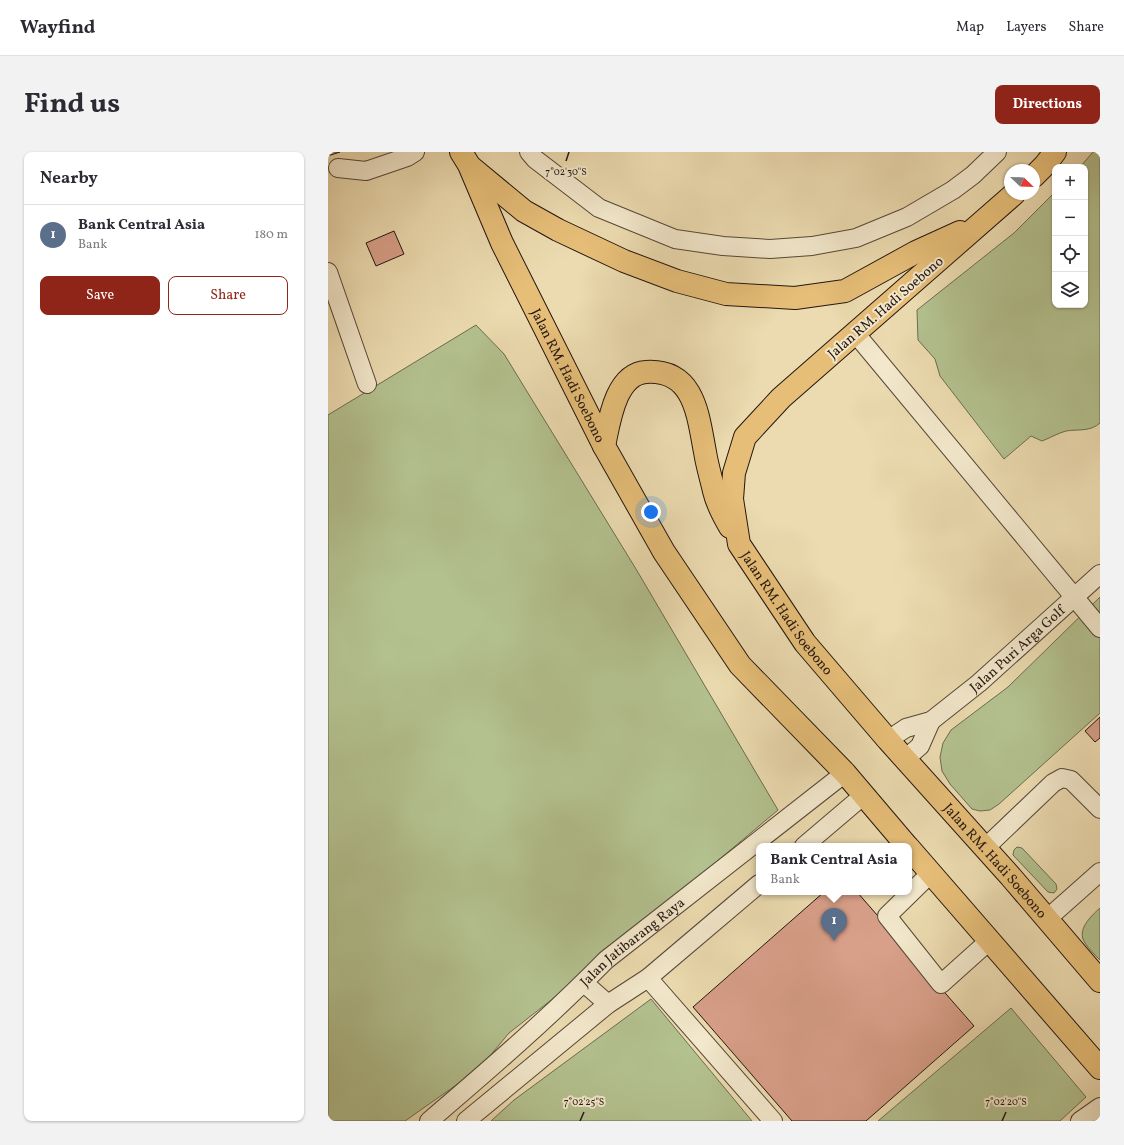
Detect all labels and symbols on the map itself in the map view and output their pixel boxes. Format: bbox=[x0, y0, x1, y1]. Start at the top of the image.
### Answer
north arrow bbox=[1004, 164, 1040, 200]
text: 7°02'30"S bbox=[545, 165, 587, 179]
street label: Jalan RM. Hadi Soebono bbox=[824, 252, 948, 364]
street label: Jalan RM. Hadi Soebono bbox=[525, 306, 609, 446]
your location bbox=[641, 502, 661, 522]
street label: Jalan RM. Hadi Soebono bbox=[735, 548, 836, 680]
street label: Jalan Puri Arga Golf bbox=[966, 601, 1071, 698]
street label: Jalan RM. Hadi Soebono bbox=[938, 800, 1050, 923]
street label: Jalan Jatibarang Raya bbox=[576, 894, 689, 992]
pin: 1 bbox=[821, 908, 847, 941]
text: 7°02'25"S bbox=[564, 1095, 604, 1109]
text: 7°02'20"S bbox=[985, 1095, 1027, 1109]

